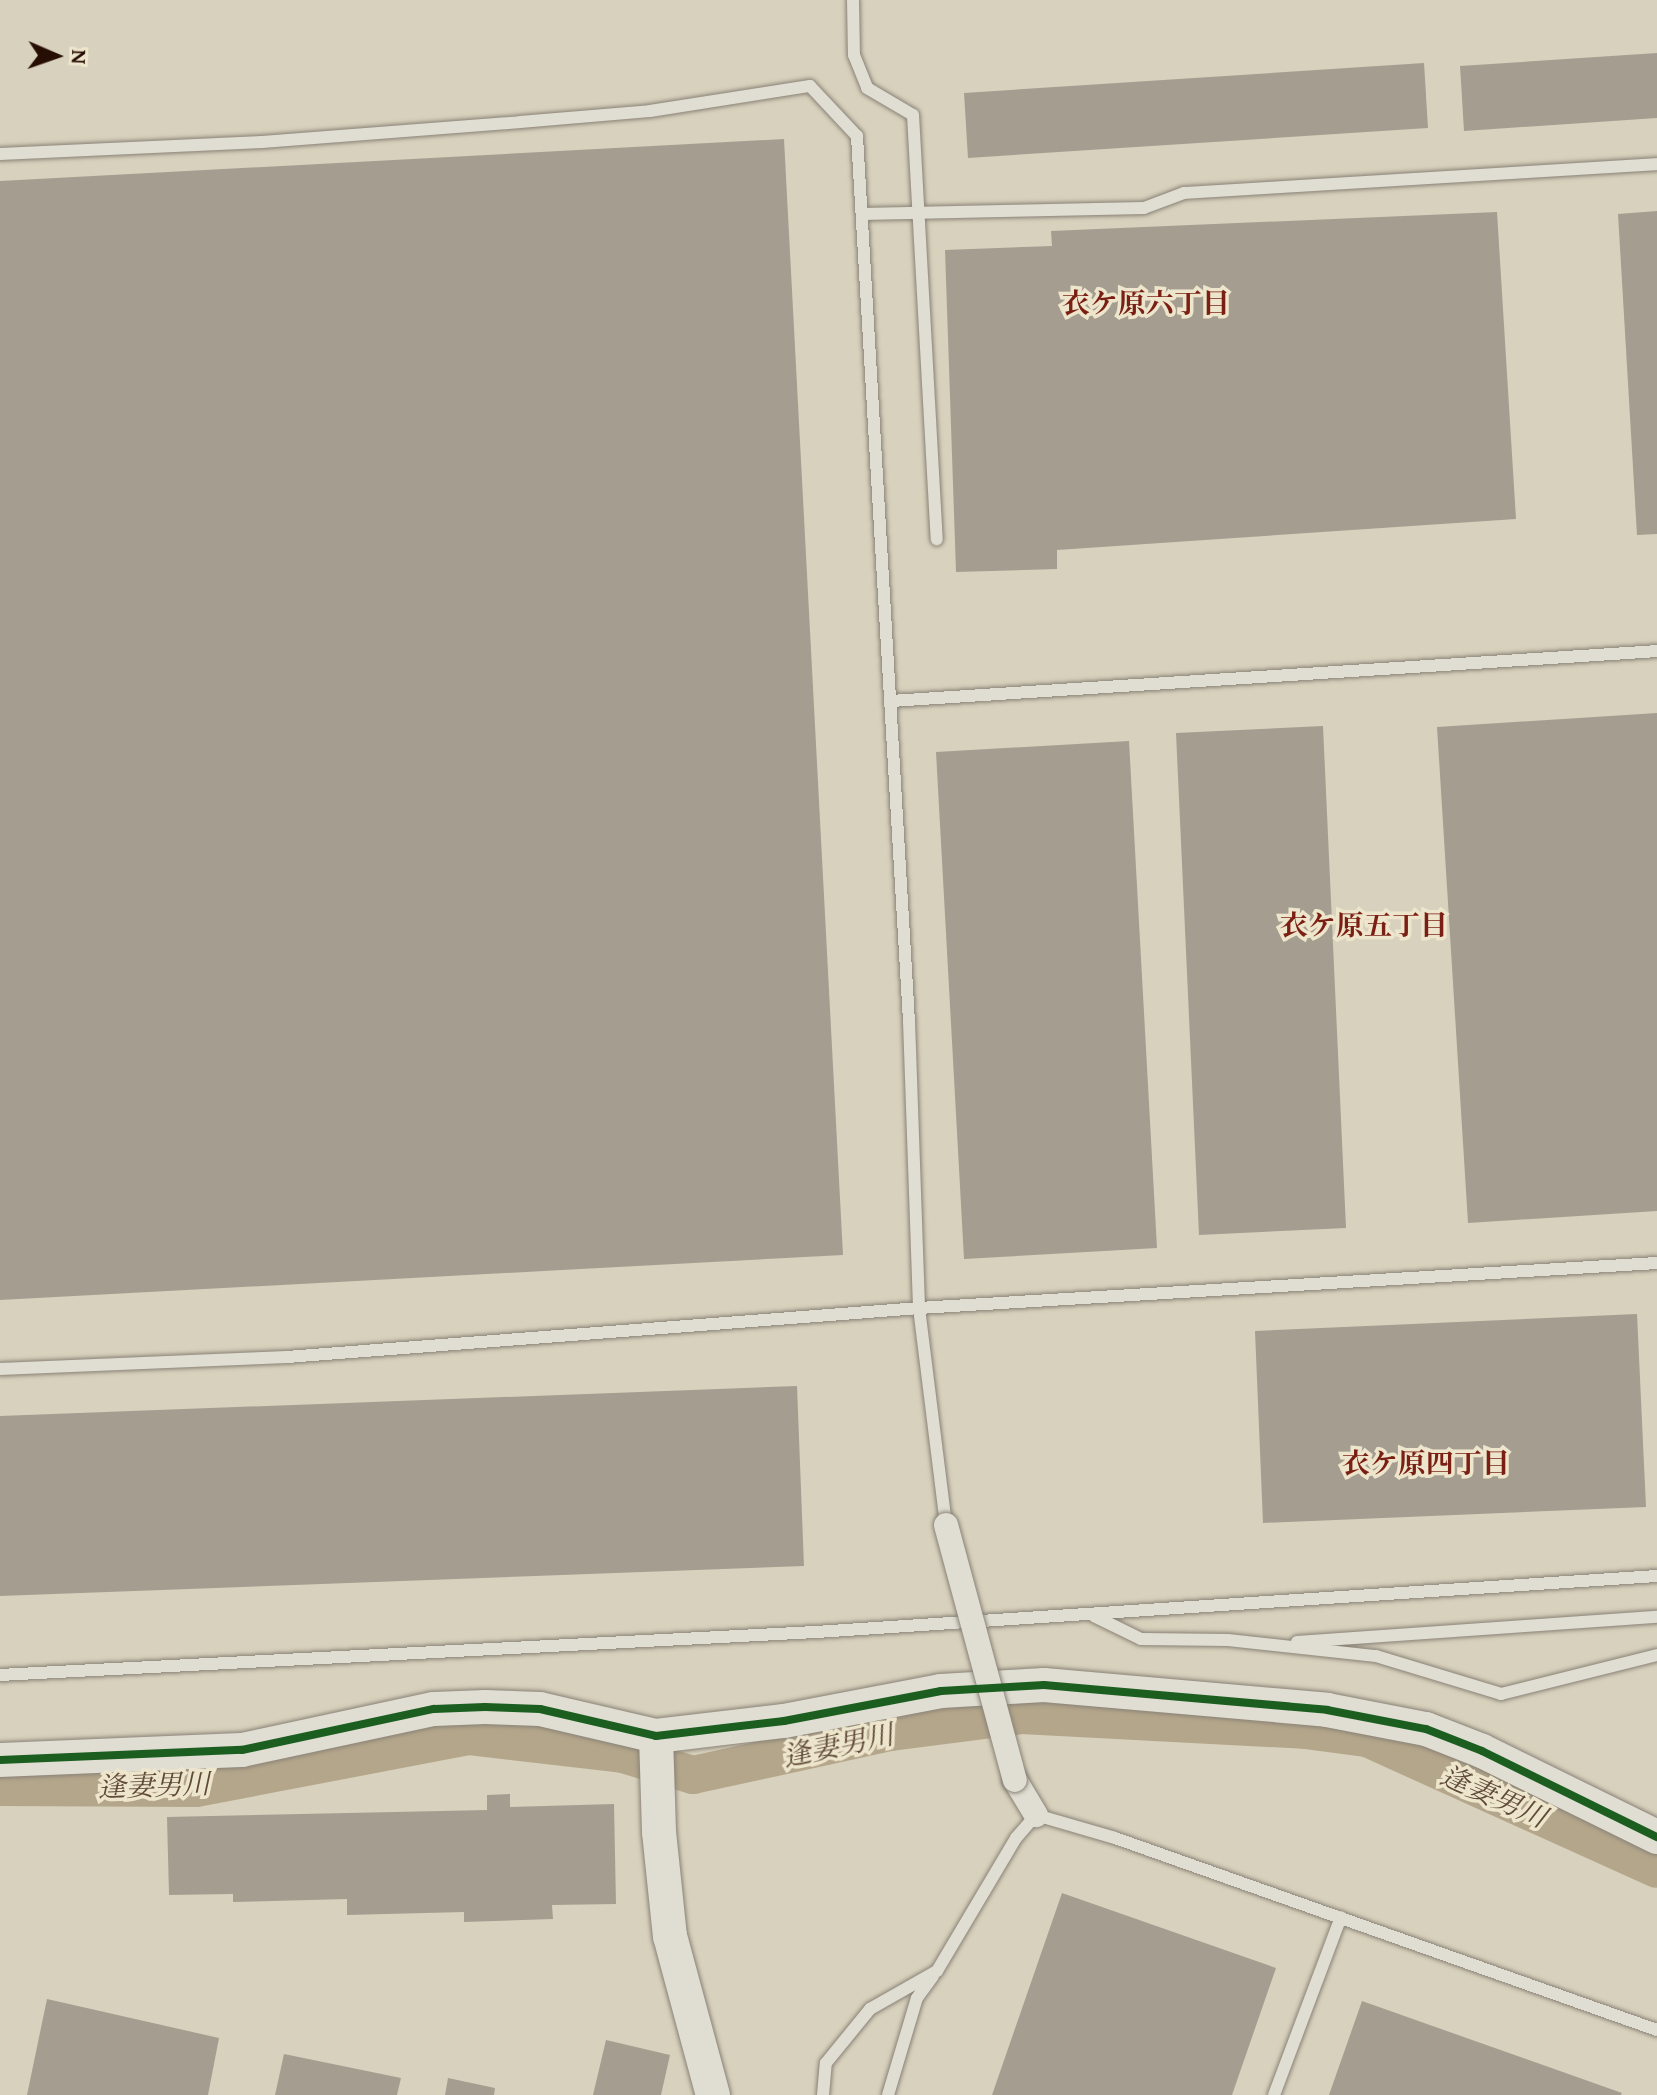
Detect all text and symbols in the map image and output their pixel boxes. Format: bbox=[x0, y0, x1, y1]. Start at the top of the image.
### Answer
north arrow bbox=[16, 16, 96, 96]
text: N bbox=[64, 49, 96, 65]
district label: 衣ケ原六丁目 bbox=[1062, 286, 1230, 320]
district label: 衣ケ原五丁目 bbox=[1280, 908, 1448, 942]
district label: 衣ケ原四丁目 bbox=[1342, 1446, 1510, 1480]
water label: 逢妻男川 bbox=[780, 1717, 896, 1773]
water label: 逢妻男川 bbox=[1436, 1758, 1552, 1834]
water label: 逢妻男川 bbox=[97, 1766, 211, 1804]

